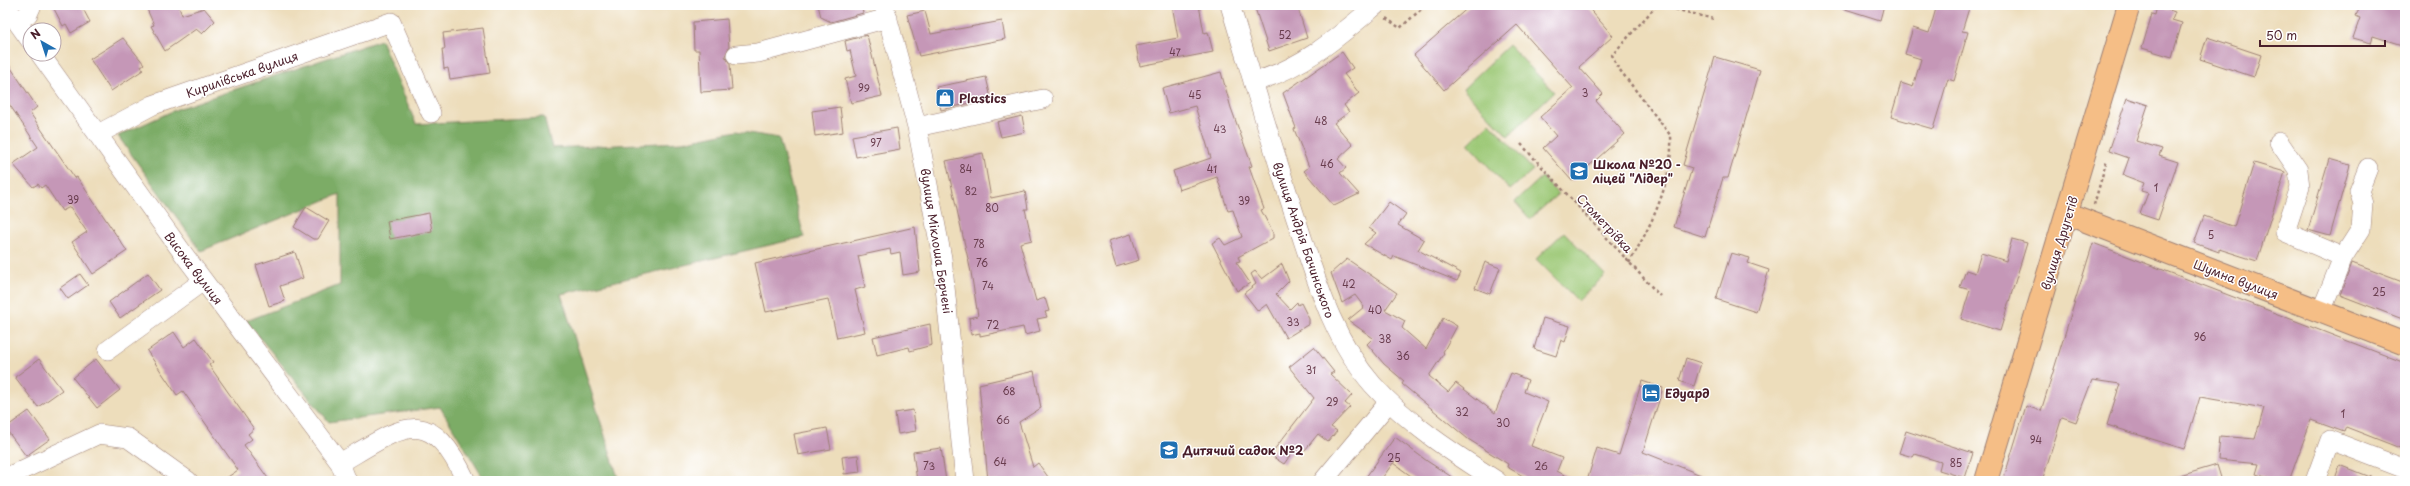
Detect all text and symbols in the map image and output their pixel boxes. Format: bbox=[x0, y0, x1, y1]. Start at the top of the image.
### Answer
north arrow bbox=[22, 22, 62, 62]
scale bar bbox=[2260, 22, 2385, 48]
text: N bbox=[27, 24, 44, 43]
text: 50 m bbox=[2266, 26, 2297, 44]
house number: 52 bbox=[1278, 27, 1292, 42]
house number: 47 bbox=[1169, 44, 1182, 59]
street label: Кирилівська вулиця bbox=[183, 46, 301, 102]
house number: 99 bbox=[858, 80, 870, 95]
house number: 3 bbox=[1582, 85, 1588, 100]
shop icon: Plastics bbox=[934, 87, 956, 109]
house number: 45 bbox=[1189, 87, 1201, 102]
place label: Plastics bbox=[959, 89, 1007, 107]
house number: 48 bbox=[1315, 113, 1327, 128]
house number: 43 bbox=[1214, 121, 1227, 136]
house number: 97 bbox=[870, 135, 882, 150]
place label: Школа №20 - ліцей "Лідер" bbox=[1592, 155, 1681, 187]
house number: 46 bbox=[1320, 156, 1334, 171]
street label: вулиця Андрія Бачинського bbox=[1269, 160, 1339, 321]
school or university icon: Школа №20 - ліцей "Лідер" bbox=[1568, 160, 1590, 182]
house number: 84 bbox=[960, 161, 973, 176]
house number: 41 bbox=[1207, 161, 1217, 176]
street label: вулиця Міклоша Берчені bbox=[917, 167, 957, 315]
house number: 1 bbox=[2154, 180, 2158, 195]
house number: 82 bbox=[965, 183, 977, 198]
street label: Стометрівка bbox=[1573, 190, 1637, 257]
house number: 39 bbox=[67, 192, 79, 207]
house number: 39 bbox=[1238, 193, 1250, 208]
street label: вулиця Другетів bbox=[2036, 194, 2082, 292]
house number: 80 bbox=[985, 200, 999, 215]
house number: 5 bbox=[2208, 227, 2214, 242]
street label: Висока вулиця bbox=[161, 228, 227, 308]
house number: 78 bbox=[973, 236, 985, 251]
house number: 76 bbox=[976, 255, 988, 270]
street label: Шумна вулиця bbox=[2191, 255, 2281, 303]
house number: 42 bbox=[1342, 276, 1356, 291]
house number: 74 bbox=[982, 278, 994, 293]
house number: 25 bbox=[2372, 284, 2386, 299]
house number: 40 bbox=[1368, 302, 1382, 317]
house number: 33 bbox=[1286, 314, 1300, 329]
house number: 72 bbox=[987, 317, 999, 332]
house number: 96 bbox=[2194, 329, 2206, 344]
house number: 38 bbox=[1379, 331, 1391, 346]
house number: 36 bbox=[1396, 348, 1410, 363]
house number: 31 bbox=[1306, 362, 1316, 377]
hotel icon: Едуард bbox=[1640, 382, 1662, 404]
house number: 68 bbox=[1002, 383, 1016, 398]
place label: Едуард bbox=[1665, 384, 1709, 402]
house number: 29 bbox=[1326, 394, 1339, 409]
house number: 32 bbox=[1455, 404, 1469, 419]
house number: 1 bbox=[2341, 406, 2345, 421]
house number: 66 bbox=[996, 412, 1010, 427]
house number: 30 bbox=[1496, 415, 1510, 430]
house number: 94 bbox=[2030, 432, 2043, 447]
school or university icon: Дитячий садок №2 bbox=[1158, 439, 1180, 461]
place label: Дитячий садок №2 bbox=[1182, 441, 1304, 459]
house number: 25 bbox=[1387, 450, 1401, 465]
house number: 64 bbox=[993, 454, 1007, 469]
house number: 85 bbox=[1950, 455, 1962, 470]
house number: 73 bbox=[923, 458, 935, 473]
house number: 26 bbox=[1534, 458, 1548, 473]

